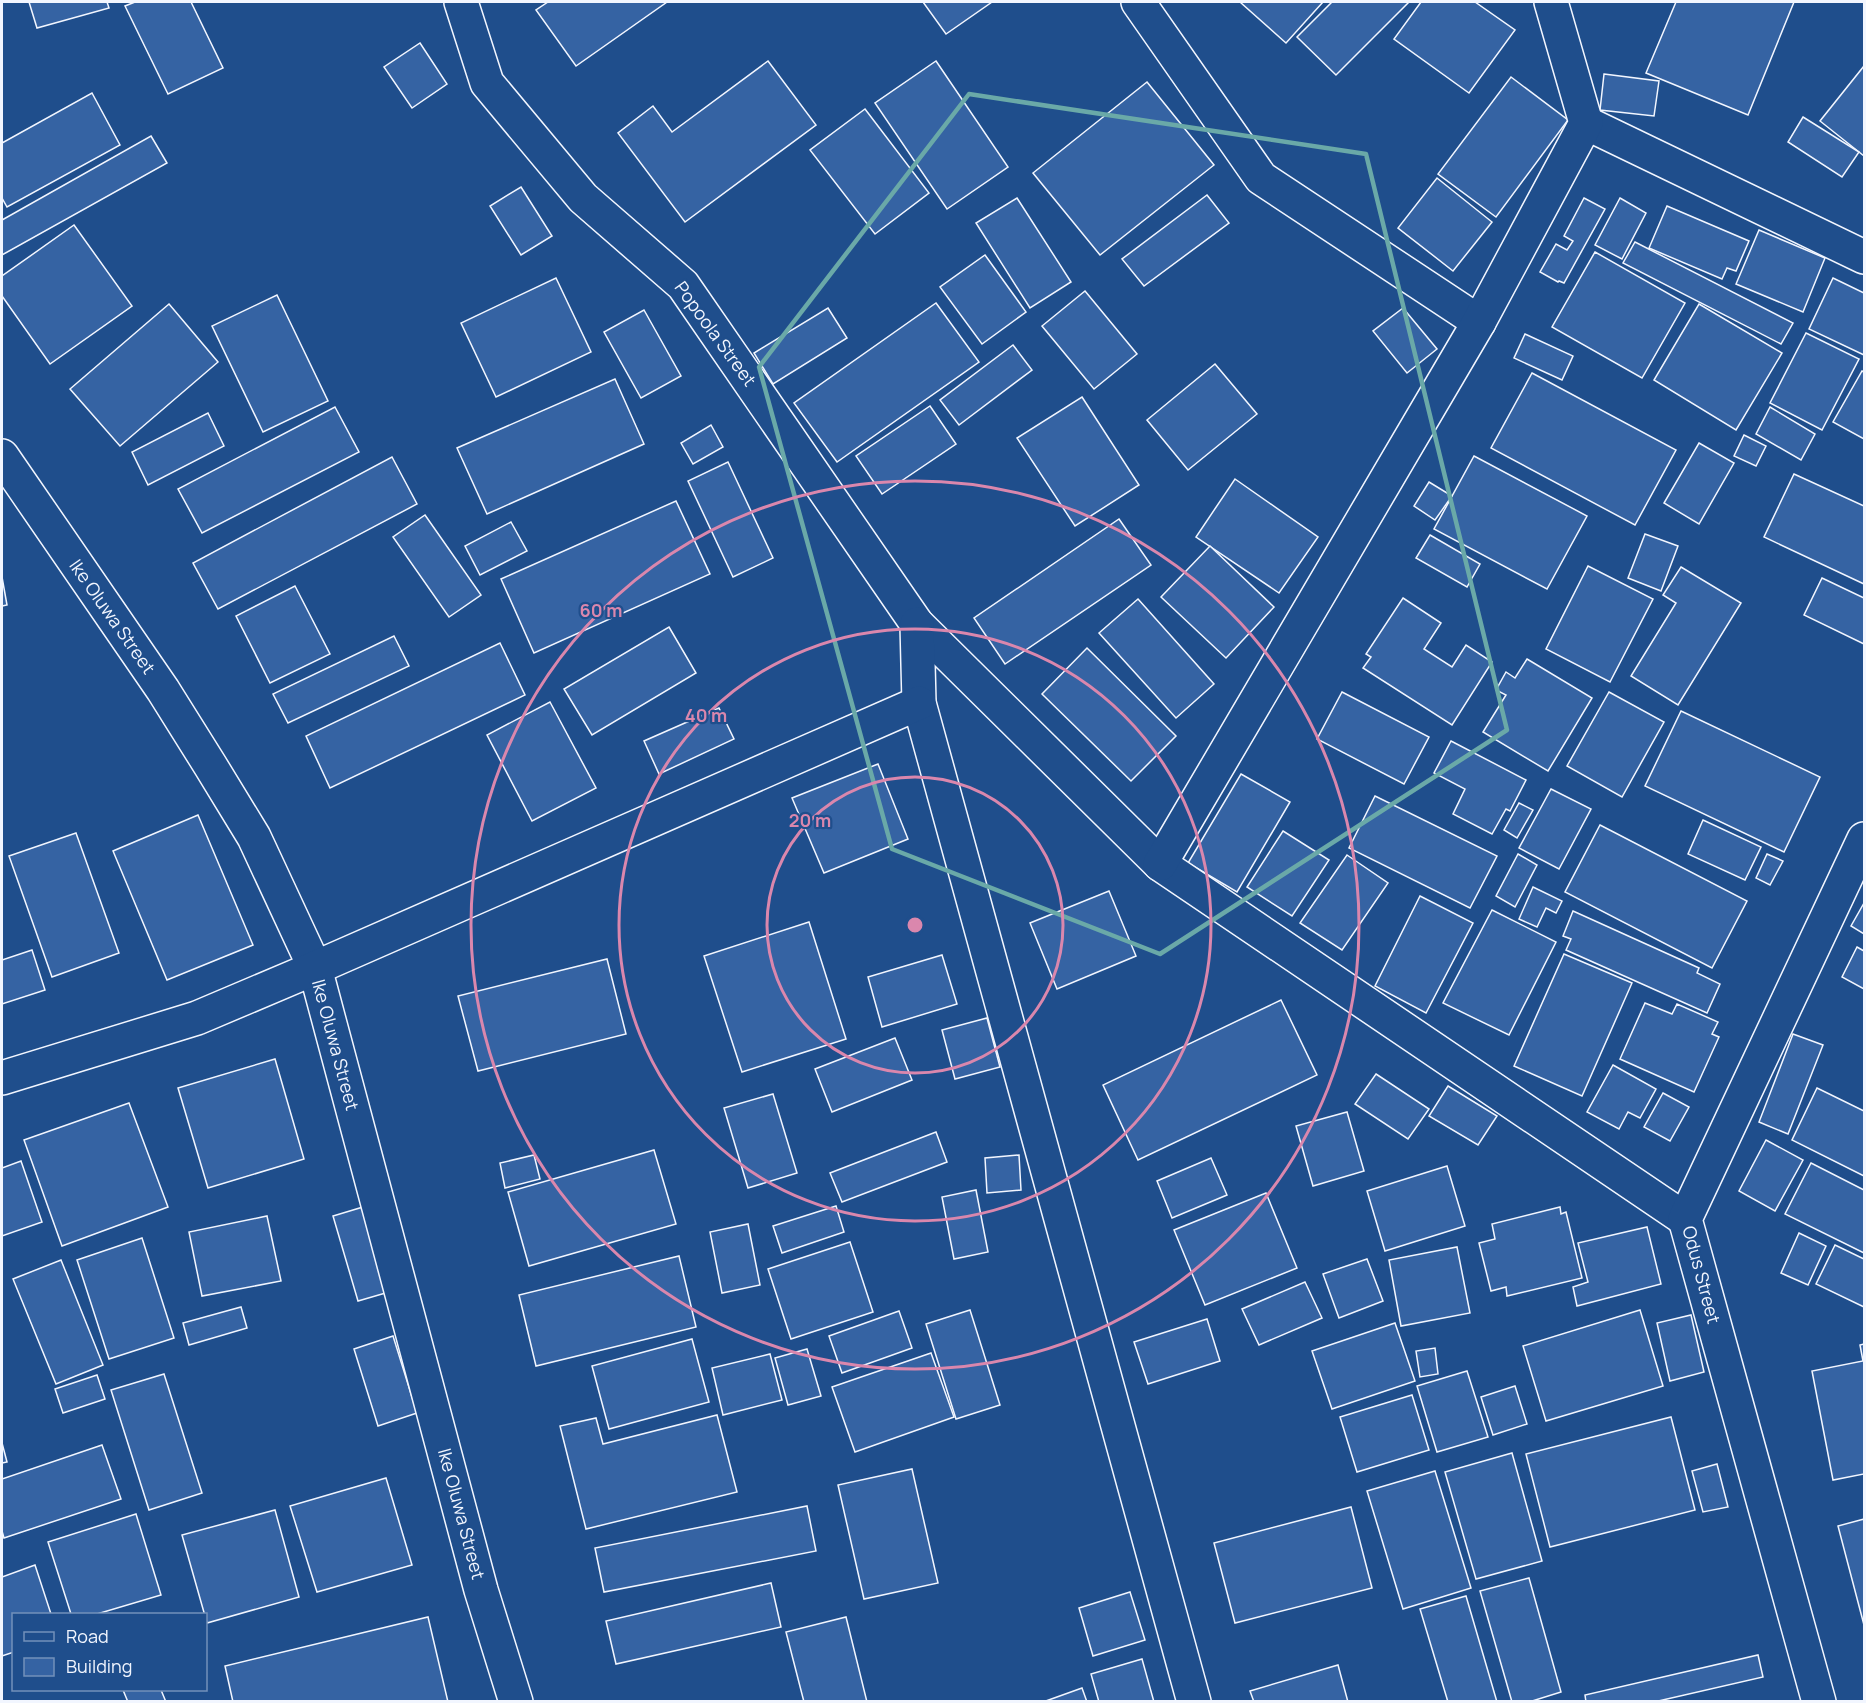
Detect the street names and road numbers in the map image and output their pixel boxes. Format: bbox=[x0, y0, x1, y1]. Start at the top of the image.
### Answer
street label: Popoola Street bbox=[670, 276, 762, 391]
street label: Ike Oluwa Street bbox=[64, 554, 161, 678]
street label: Ike Oluwa Street bbox=[307, 977, 365, 1113]
street label: Odus Street bbox=[1677, 1223, 1727, 1326]
street label: Ike Oluwa Street bbox=[433, 1446, 491, 1582]

